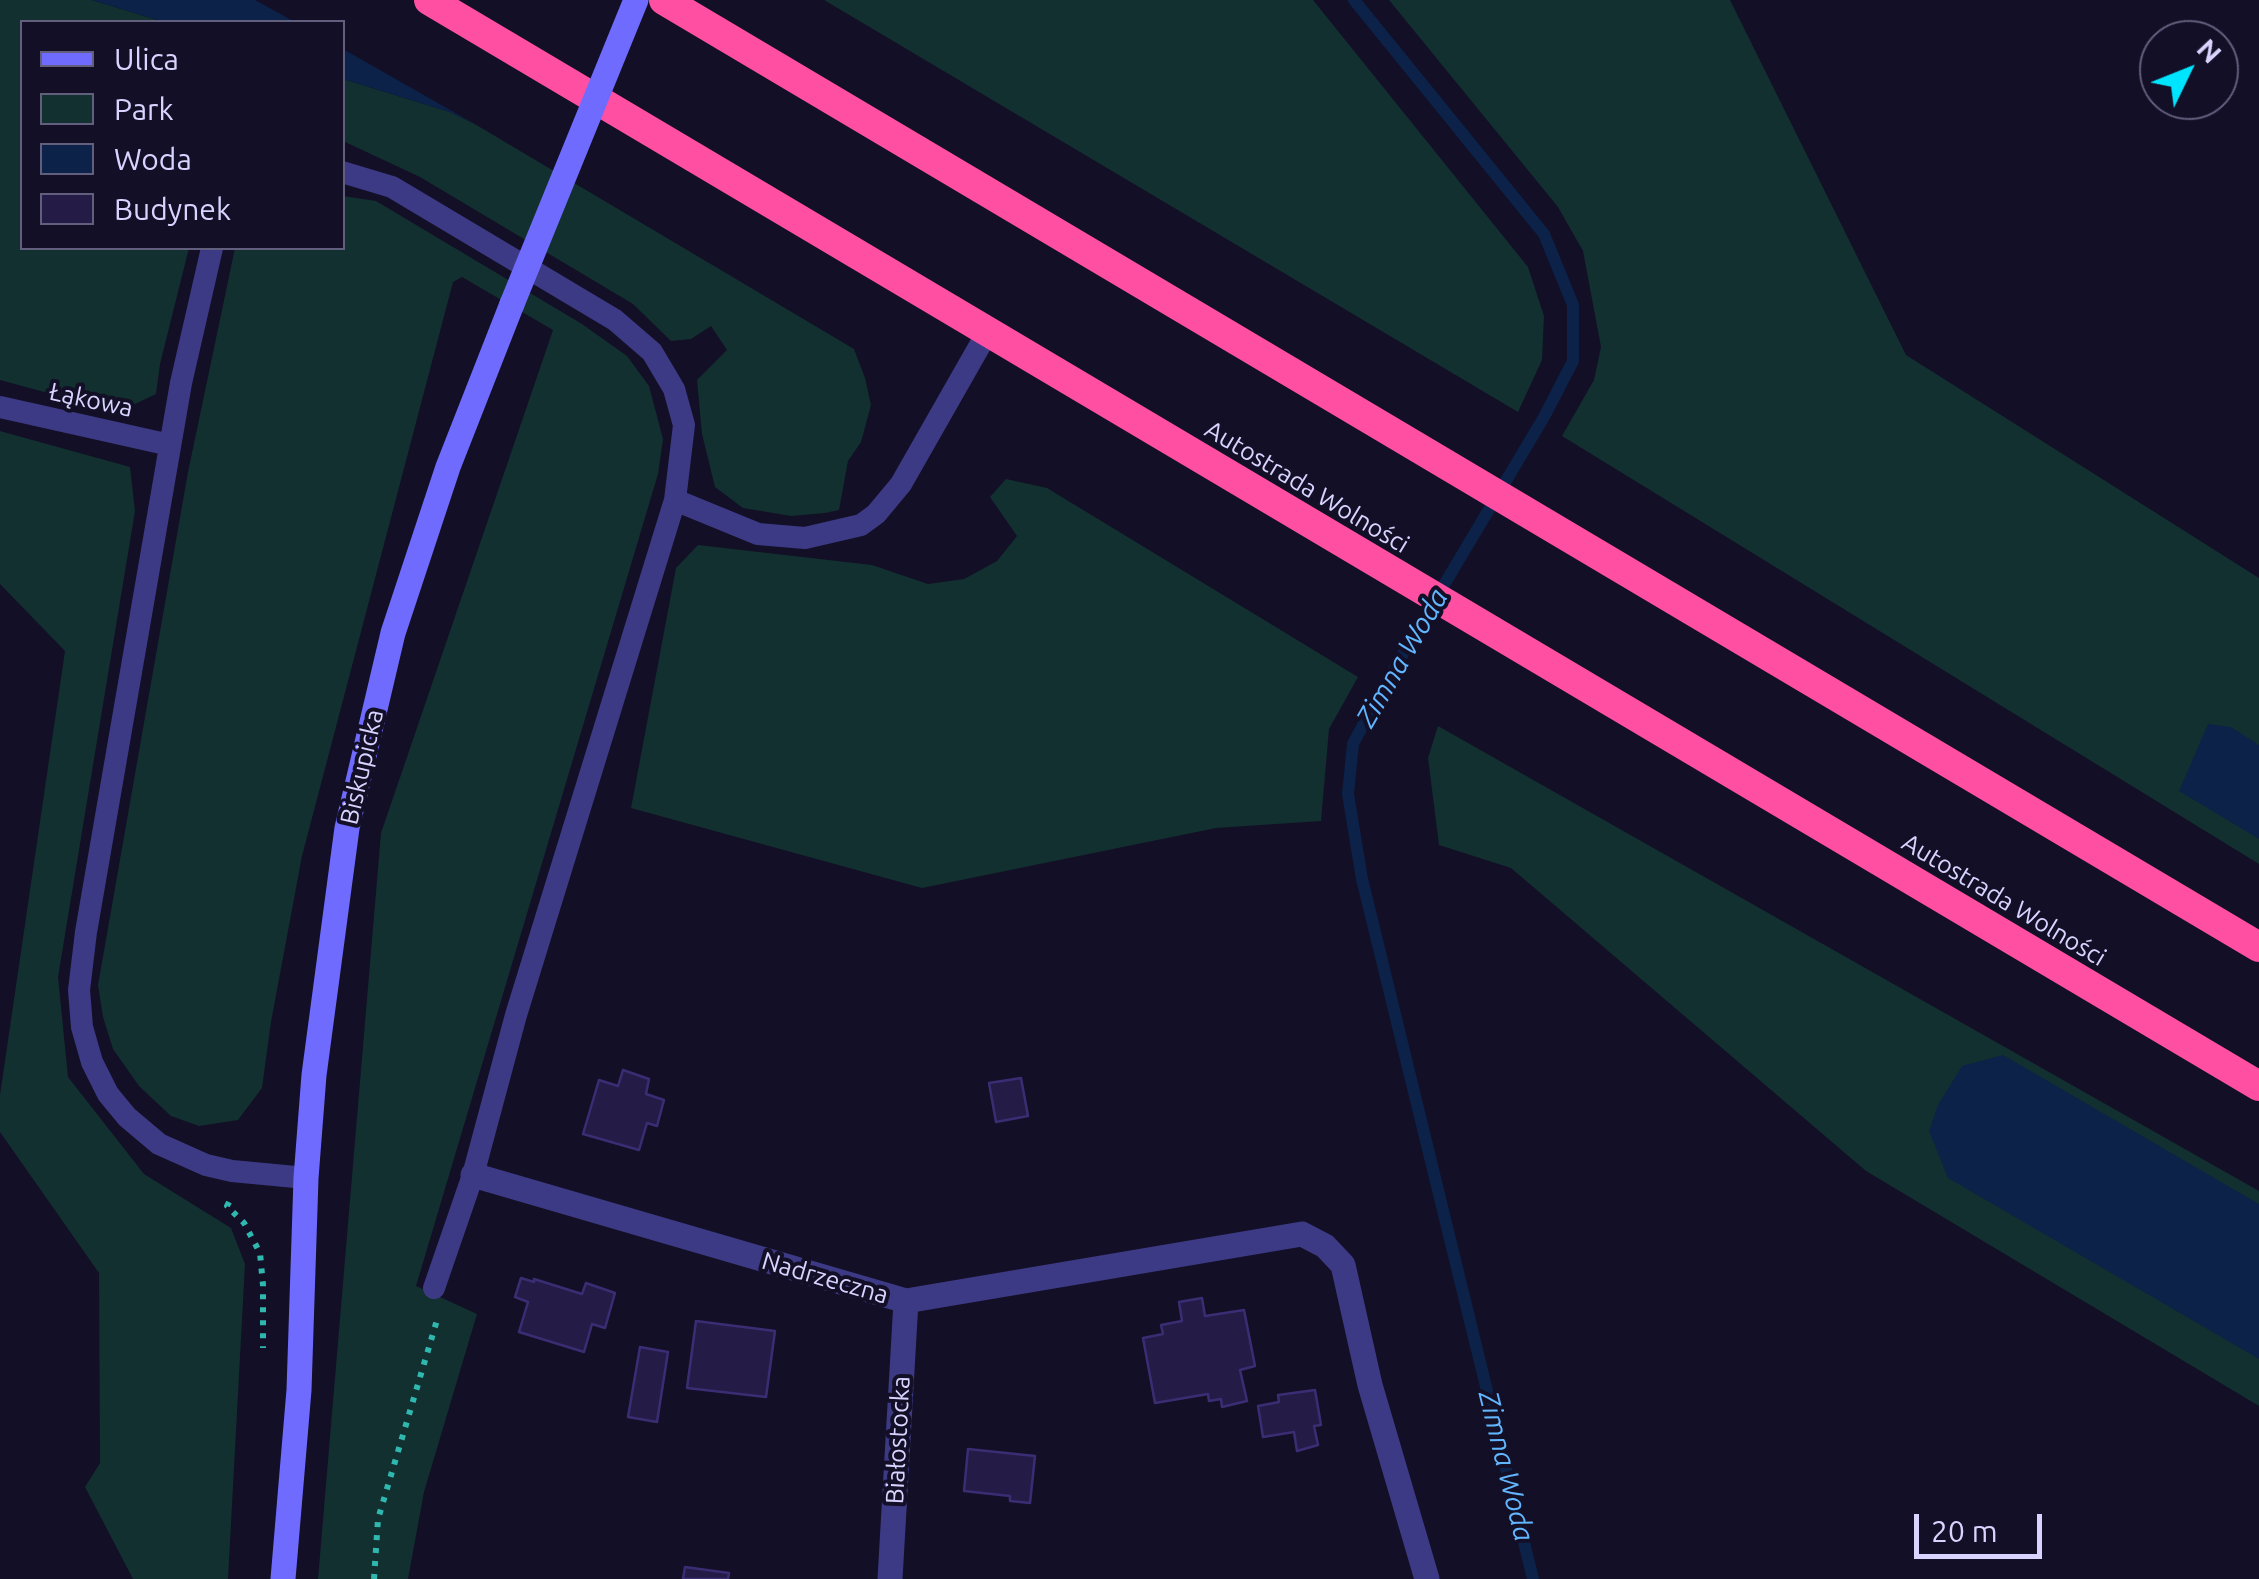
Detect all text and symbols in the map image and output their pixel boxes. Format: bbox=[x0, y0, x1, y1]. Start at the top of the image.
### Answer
legend bbox=[20, 20, 345, 250]
north arrow bbox=[2139, 20, 2239, 120]
text: N bbox=[2191, 32, 2228, 69]
text: Ulica bbox=[114, 42, 179, 76]
text: Park bbox=[114, 92, 174, 126]
text: Woda bbox=[114, 142, 192, 176]
text: Budynek bbox=[114, 192, 231, 226]
street label: Łąkowa bbox=[46, 376, 136, 424]
street label: Autostrada Wolności bbox=[1200, 414, 1414, 560]
water label: Zimna Woda bbox=[1349, 583, 1455, 733]
street label: Biskupicka bbox=[334, 706, 390, 828]
street label: Autostrada Wolności bbox=[1897, 827, 2111, 973]
street label: Nadrzeczna bbox=[758, 1246, 892, 1310]
street label: Białostocka bbox=[880, 1375, 916, 1505]
water label: Zimna Woda bbox=[1471, 1387, 1541, 1545]
scale bar bbox=[1919, 1494, 2046, 1556]
text: 20 m bbox=[1931, 1514, 1998, 1548]

